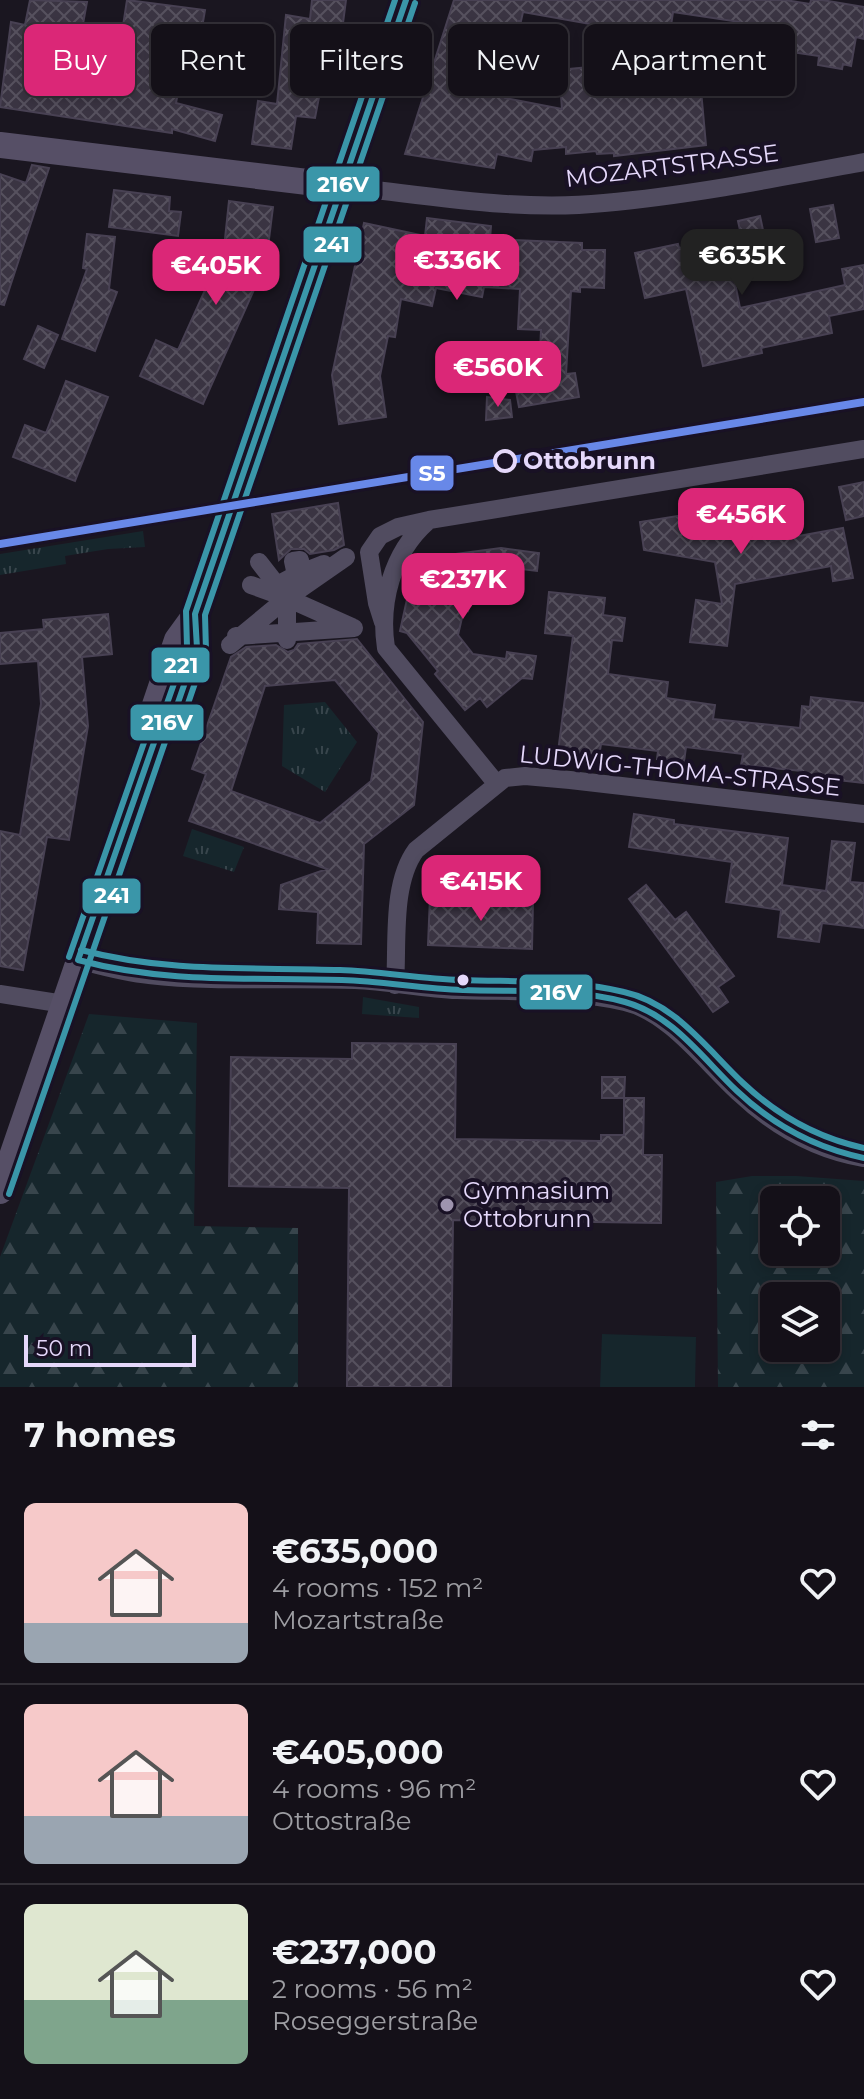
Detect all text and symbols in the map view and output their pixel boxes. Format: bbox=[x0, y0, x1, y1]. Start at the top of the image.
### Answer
chip: Buy bbox=[24, 24, 135, 96]
chip: Rent bbox=[151, 24, 274, 96]
chip: Filters bbox=[290, 24, 432, 96]
chip: New bbox=[448, 24, 568, 96]
chip: Apartment bbox=[584, 24, 795, 96]
street label: MOZARTSTRASSE bbox=[564, 138, 780, 193]
line badge: 216V bbox=[305, 165, 381, 203]
text: 216V bbox=[317, 171, 369, 198]
line badge: 241 bbox=[302, 225, 363, 264]
pin: €635K bbox=[686, 229, 798, 297]
text: 241 bbox=[314, 231, 350, 258]
pin: €336K bbox=[401, 234, 513, 302]
pin: €405K bbox=[160, 239, 272, 307]
text: €635K bbox=[698, 239, 786, 271]
text: €336K bbox=[413, 244, 501, 276]
text: €405K bbox=[170, 249, 262, 281]
pin: €560K bbox=[442, 341, 554, 409]
text: €560K bbox=[453, 351, 543, 383]
place label: Ottobrunn bbox=[523, 446, 656, 475]
marker: Ottobrunn bbox=[494, 450, 516, 472]
line badge: S5 bbox=[409, 454, 455, 492]
text: S5 bbox=[418, 460, 446, 487]
pin: €456K bbox=[685, 488, 797, 556]
text: €456K bbox=[696, 498, 786, 530]
pin: €237K bbox=[407, 553, 519, 621]
text: €237K bbox=[420, 563, 506, 595]
line badge: 221 bbox=[150, 646, 211, 684]
text: 221 bbox=[164, 652, 198, 679]
line badge: 216V bbox=[129, 703, 205, 742]
text: 216V bbox=[141, 709, 193, 736]
street label: LUDWIG-THOMA-STRASSE bbox=[518, 739, 842, 802]
pin: €415K bbox=[425, 855, 537, 923]
text: €415K bbox=[440, 865, 522, 897]
line badge: 241 bbox=[81, 877, 142, 915]
text: 241 bbox=[94, 882, 130, 909]
unlabelled marker bbox=[455, 972, 471, 988]
line badge: 216V bbox=[518, 973, 594, 1011]
text: 216V bbox=[530, 979, 582, 1006]
place label: Gymnasium Ottobrunn bbox=[463, 1176, 610, 1233]
map controls bbox=[760, 1186, 840, 1362]
button: locate bbox=[760, 1186, 840, 1266]
marker: Gymnasium Ottobrunn bbox=[438, 1196, 456, 1214]
button: layers bbox=[760, 1282, 840, 1362]
scale bar bbox=[24, 1331, 196, 1367]
text: 50 m bbox=[36, 1335, 92, 1362]
icon: filters bbox=[796, 1413, 840, 1457]
text: 7 homes bbox=[24, 1414, 176, 1456]
text: €635,000 bbox=[272, 1530, 438, 1572]
icon: home bbox=[88, 1535, 184, 1631]
icon: heart bbox=[796, 1561, 840, 1605]
text: 4 rooms · 152 m² bbox=[272, 1572, 483, 1604]
text: Mozartstraße bbox=[272, 1604, 444, 1636]
text: €405,000 bbox=[272, 1731, 444, 1773]
icon: home bbox=[88, 1736, 184, 1832]
icon: heart bbox=[796, 1762, 840, 1806]
text: 4 rooms · 96 m² bbox=[272, 1773, 476, 1805]
text: Ottostraße bbox=[272, 1805, 412, 1837]
text: €237,000 bbox=[272, 1931, 437, 1973]
icon: home bbox=[88, 1936, 184, 2032]
icon: heart bbox=[796, 1962, 840, 2006]
text: 2 rooms · 56 m² bbox=[272, 1973, 473, 2005]
text: Roseggerstraße bbox=[272, 2005, 478, 2037]

